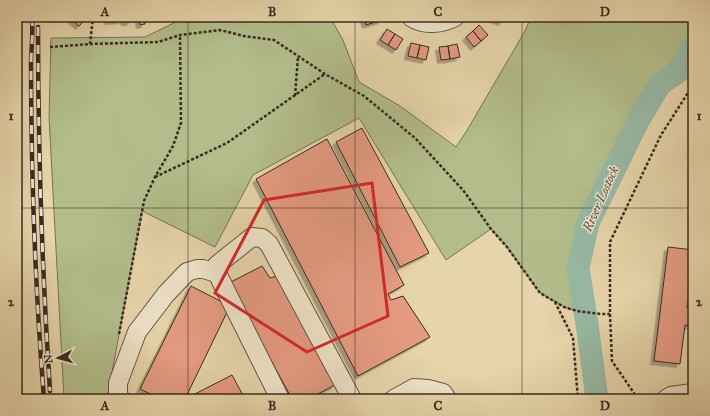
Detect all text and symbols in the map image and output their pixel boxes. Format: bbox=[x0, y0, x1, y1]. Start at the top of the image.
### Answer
text: A bbox=[100, 4, 110, 20]
text: B bbox=[268, 4, 277, 20]
text: C bbox=[434, 4, 443, 20]
text: D bbox=[600, 4, 610, 20]
text: 1 bbox=[8, 108, 14, 124]
text: 1 bbox=[696, 108, 702, 124]
water label: River Lostock bbox=[579, 164, 623, 235]
text: 2 bbox=[8, 294, 15, 310]
text: 2 bbox=[696, 294, 703, 310]
north arrow bbox=[38, 338, 78, 378]
text: N bbox=[42, 353, 56, 364]
text: A bbox=[100, 398, 110, 414]
text: B bbox=[268, 398, 277, 414]
text: C bbox=[434, 398, 443, 414]
text: D bbox=[600, 398, 610, 414]

